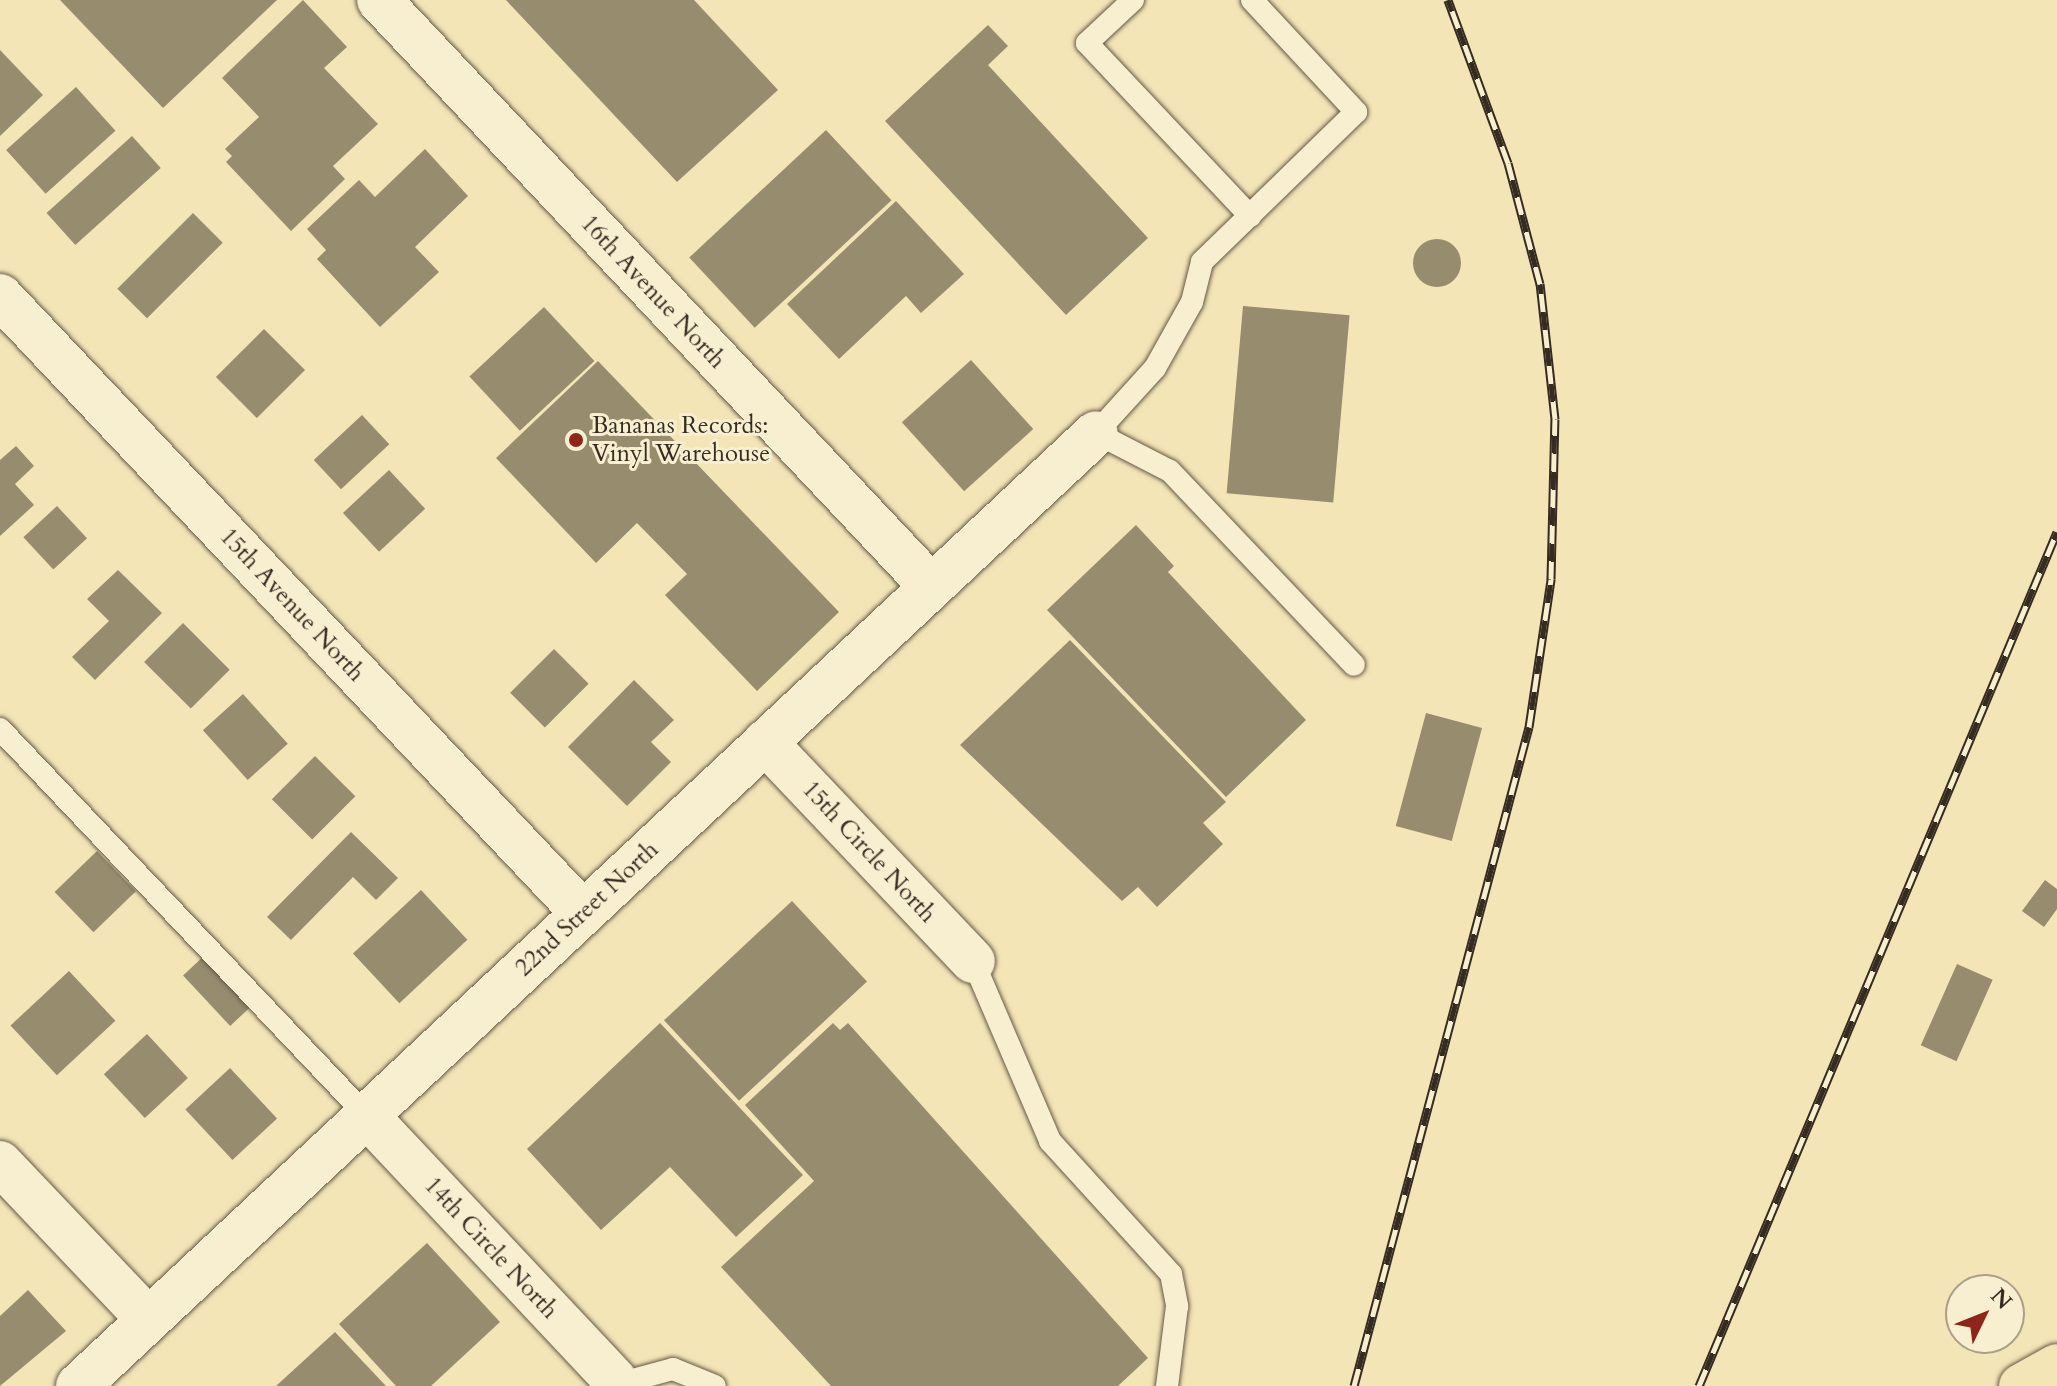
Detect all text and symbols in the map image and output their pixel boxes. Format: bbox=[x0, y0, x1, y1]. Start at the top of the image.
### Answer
street label: 16th Avenue North bbox=[575, 209, 731, 375]
place label: Bananas Records: Vinyl Warehouse bbox=[592, 412, 770, 468]
marker: Bananas Records: Vinyl Warehouse bbox=[567, 431, 585, 449]
street label: 15th Avenue North bbox=[214, 522, 370, 688]
street label: 15th Circle North bbox=[796, 775, 942, 929]
street label: 22nd Street North bbox=[510, 836, 664, 982]
street label: 14th Circle North bbox=[418, 1171, 564, 1325]
north arrow bbox=[1945, 1274, 2025, 1354]
text: N bbox=[1984, 1282, 2019, 1316]

